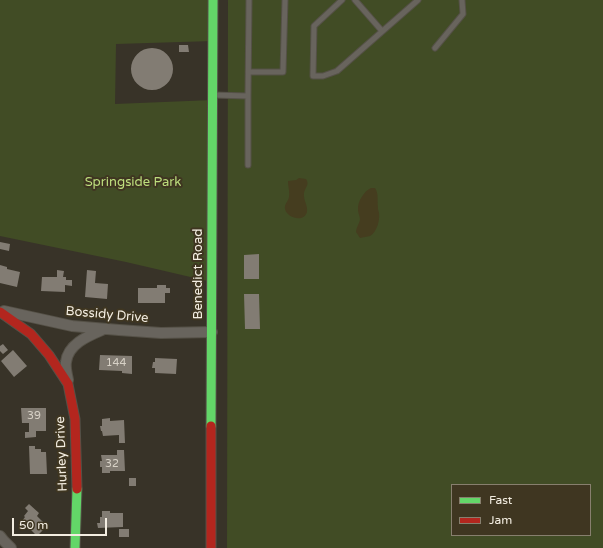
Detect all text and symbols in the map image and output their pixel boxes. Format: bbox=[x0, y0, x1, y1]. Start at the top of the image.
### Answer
park label: Springside Park bbox=[85, 175, 181, 191]
street label: Benedict Road bbox=[191, 229, 207, 319]
street label: Bossidy Drive bbox=[65, 304, 149, 326]
house number: 144 bbox=[106, 356, 126, 370]
house number: 39 bbox=[27, 409, 41, 423]
street label: Hurley Drive bbox=[53, 416, 71, 492]
house number: 32 bbox=[105, 457, 119, 471]
legend bbox=[451, 484, 591, 536]
text: Fast bbox=[489, 493, 512, 507]
scale bar bbox=[14, 510, 109, 536]
text: Jam bbox=[489, 513, 512, 527]
text: 50 m bbox=[19, 518, 48, 532]

